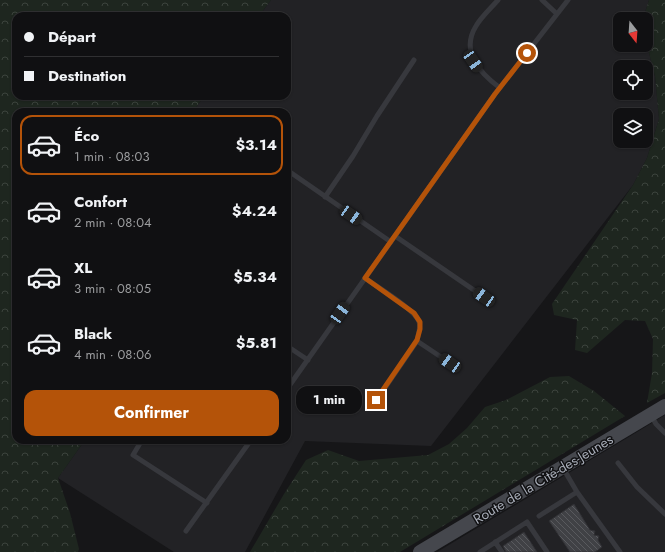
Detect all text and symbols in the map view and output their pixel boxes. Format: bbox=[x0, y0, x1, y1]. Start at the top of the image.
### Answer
north arrow bbox=[613, 12, 653, 52]
map controls bbox=[613, 12, 653, 148]
text: Départ bbox=[48, 26, 96, 48]
route start bbox=[518, 44, 536, 62]
car bbox=[461, 48, 485, 74]
button: locate bbox=[613, 60, 653, 100]
text: Destination bbox=[48, 65, 126, 87]
button: layers bbox=[613, 108, 653, 148]
text: Éco bbox=[74, 125, 99, 147]
icon: car bbox=[26, 127, 62, 163]
text: $3.14 bbox=[236, 134, 277, 156]
text: 1 min · 08:03 bbox=[74, 147, 150, 166]
text: Confort bbox=[74, 191, 127, 213]
icon: car bbox=[26, 193, 62, 229]
text: $4.24 bbox=[232, 200, 277, 222]
car bbox=[338, 203, 364, 227]
text: 2 min · 08:04 bbox=[74, 213, 152, 232]
text: XL bbox=[74, 257, 92, 279]
icon: car bbox=[26, 259, 62, 295]
text: $5.34 bbox=[233, 266, 277, 288]
text: 3 min · 08:05 bbox=[74, 279, 151, 298]
car bbox=[471, 285, 497, 309]
car bbox=[328, 300, 352, 326]
text: Black bbox=[74, 323, 112, 345]
icon: car bbox=[26, 325, 62, 361]
text: $5.81 bbox=[236, 332, 277, 354]
text: 4 min · 08:06 bbox=[74, 345, 152, 364]
car bbox=[437, 351, 463, 375]
callout: 1 min bbox=[296, 386, 362, 414]
button: Confirmer bbox=[24, 390, 279, 436]
text: 1 min bbox=[313, 390, 345, 409]
route end bbox=[367, 391, 385, 409]
street label: Route de la Cité-des-Jeunes bbox=[469, 429, 617, 529]

